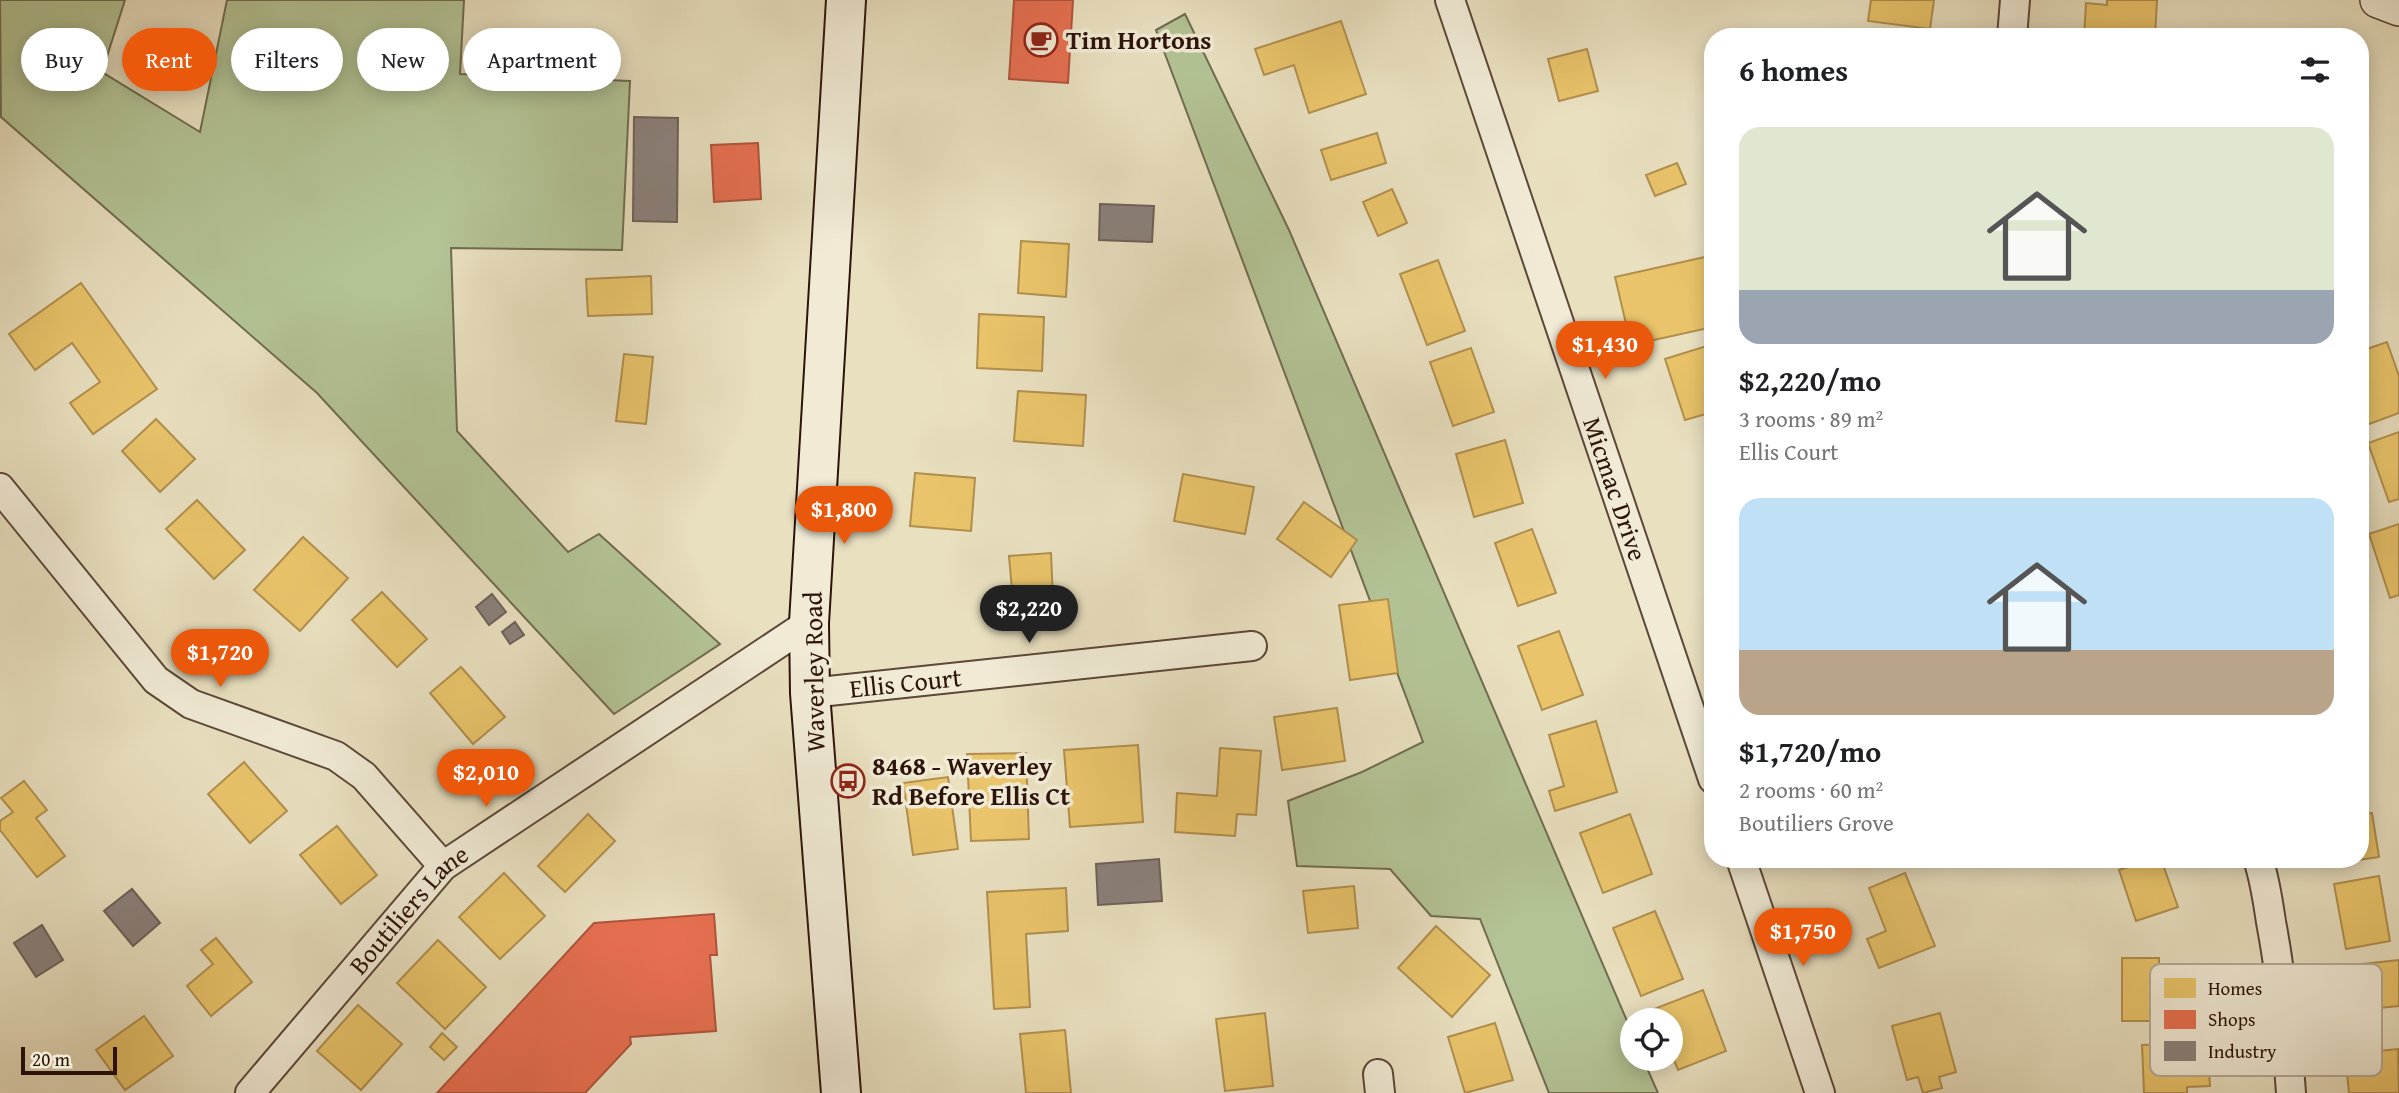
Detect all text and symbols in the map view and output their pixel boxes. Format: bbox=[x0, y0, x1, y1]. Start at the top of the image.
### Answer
place label: Tim Hortons bbox=[1066, 20, 1211, 59]
cafe icon: Tim Hortons bbox=[1022, 21, 1060, 59]
chip: Buy bbox=[21, 28, 108, 91]
chip: Rent bbox=[122, 28, 217, 91]
chip: Filters bbox=[231, 28, 343, 91]
chip: New bbox=[357, 28, 449, 91]
chip: Apartment bbox=[463, 28, 621, 91]
text: 6 homes bbox=[1739, 48, 1848, 92]
icon: filters bbox=[2296, 51, 2334, 89]
icon: home bbox=[1974, 173, 2100, 299]
pin: $1,430 bbox=[1548, 322, 1662, 381]
text: $1,430 bbox=[1572, 327, 1638, 360]
text: $2,220/mo bbox=[1739, 358, 1881, 402]
text: 3 rooms · 89 m² bbox=[1739, 402, 1883, 435]
street label: Micmac Drive bbox=[1573, 412, 1658, 566]
text: Ellis Court bbox=[1739, 435, 1838, 468]
pin: $1,800 bbox=[787, 486, 901, 546]
text: $1,800 bbox=[811, 492, 877, 525]
icon: home bbox=[1974, 544, 2100, 670]
pin: $2,220 bbox=[972, 586, 1086, 645]
street label: Waverley Road bbox=[793, 591, 834, 753]
text: $2,220 bbox=[996, 591, 1062, 624]
pin: $1,720 bbox=[163, 630, 277, 689]
text: $1,720 bbox=[187, 635, 253, 668]
street label: Ellis Court bbox=[847, 657, 963, 708]
text: $1,720/mo bbox=[1739, 729, 1881, 773]
place label: 8468 - Waverley Rd Before Ellis Ct bbox=[872, 746, 1070, 815]
pin: $2,010 bbox=[429, 750, 543, 809]
text: $2,010 bbox=[453, 755, 519, 788]
bus stop icon: 8468 - Waverley Rd Before Ellis Ct bbox=[829, 762, 867, 800]
text: 2 rooms · 60 m² bbox=[1739, 773, 1883, 806]
text: Boutiliers Grove bbox=[1739, 806, 1894, 839]
street label: Boutiliers Lane bbox=[339, 834, 476, 983]
pin: $1,750 bbox=[1746, 908, 1860, 968]
text: $1,750 bbox=[1770, 914, 1836, 947]
legend bbox=[2150, 964, 2382, 1076]
text: Homes bbox=[2208, 974, 2262, 1002]
text: Shops bbox=[2208, 1005, 2255, 1033]
map controls bbox=[1620, 1008, 1683, 1071]
button: locate bbox=[1620, 1008, 1683, 1071]
text: Industry bbox=[2208, 1037, 2277, 1065]
scale bar bbox=[21, 1044, 117, 1076]
text: 20 m bbox=[32, 1045, 70, 1073]

